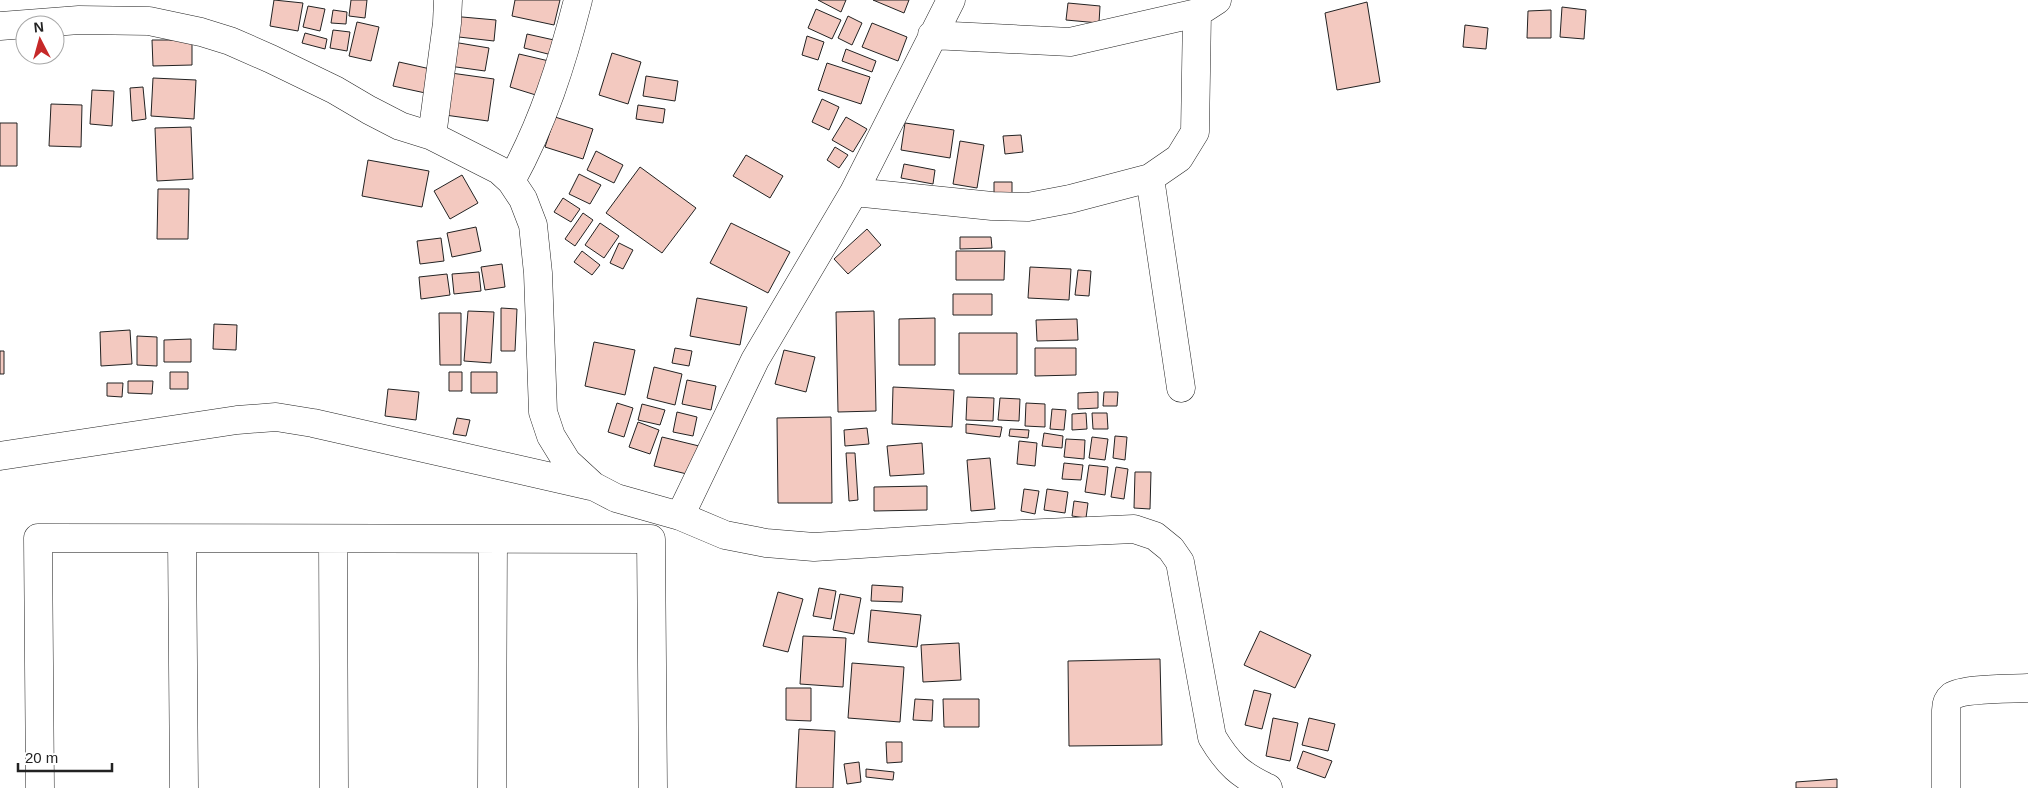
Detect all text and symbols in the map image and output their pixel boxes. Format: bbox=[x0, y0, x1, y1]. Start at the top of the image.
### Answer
north arrow bbox=[15, 15, 65, 65]
text: N bbox=[33, 19, 45, 36]
scale bar bbox=[18, 740, 111, 772]
text: 20 m bbox=[25, 749, 58, 766]

